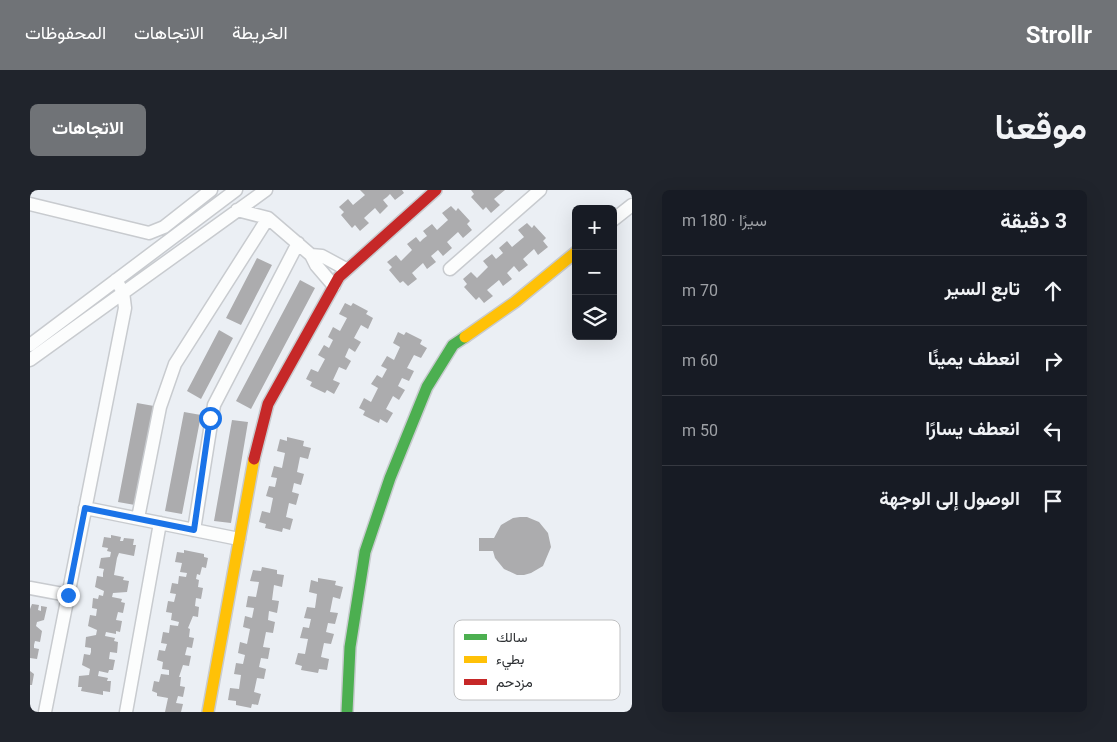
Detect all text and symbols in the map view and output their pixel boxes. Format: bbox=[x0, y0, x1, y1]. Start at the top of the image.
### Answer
text: Strollr bbox=[1026, 21, 1092, 49]
text: المحفوظات bbox=[25, 22, 106, 43]
text: الاتجاهات bbox=[134, 22, 204, 43]
text: الخريطة bbox=[232, 22, 288, 43]
button: الاتجاهات bbox=[30, 104, 146, 156]
text: موقعنا bbox=[994, 107, 1087, 148]
map controls bbox=[572, 205, 617, 340]
button: + bbox=[572, 205, 617, 250]
text: 3 دقيقة bbox=[1000, 209, 1067, 233]
text: سيرًا · 180 m bbox=[682, 211, 767, 230]
button: − bbox=[572, 250, 617, 295]
text: تابع السير bbox=[944, 277, 1020, 300]
icon: ahead bbox=[1039, 277, 1067, 305]
text: 70 m bbox=[682, 281, 718, 300]
button: layers bbox=[572, 295, 617, 340]
text: انعطف يمينًا bbox=[928, 347, 1020, 370]
icon: right bbox=[1039, 347, 1067, 375]
text: 60 m bbox=[682, 351, 718, 370]
route start bbox=[199, 407, 222, 430]
text: انعطف يسارًا bbox=[925, 417, 1020, 440]
icon: left bbox=[1039, 417, 1067, 445]
text: 50 m bbox=[682, 421, 718, 440]
text: الوصول إلى الوجهة bbox=[879, 487, 1020, 510]
icon: arrive bbox=[1039, 487, 1067, 515]
route end bbox=[57, 584, 80, 607]
legend bbox=[454, 620, 620, 700]
text: سالك bbox=[496, 629, 527, 645]
text: بطيء bbox=[496, 651, 524, 671]
text: مزدحم bbox=[496, 674, 533, 691]

